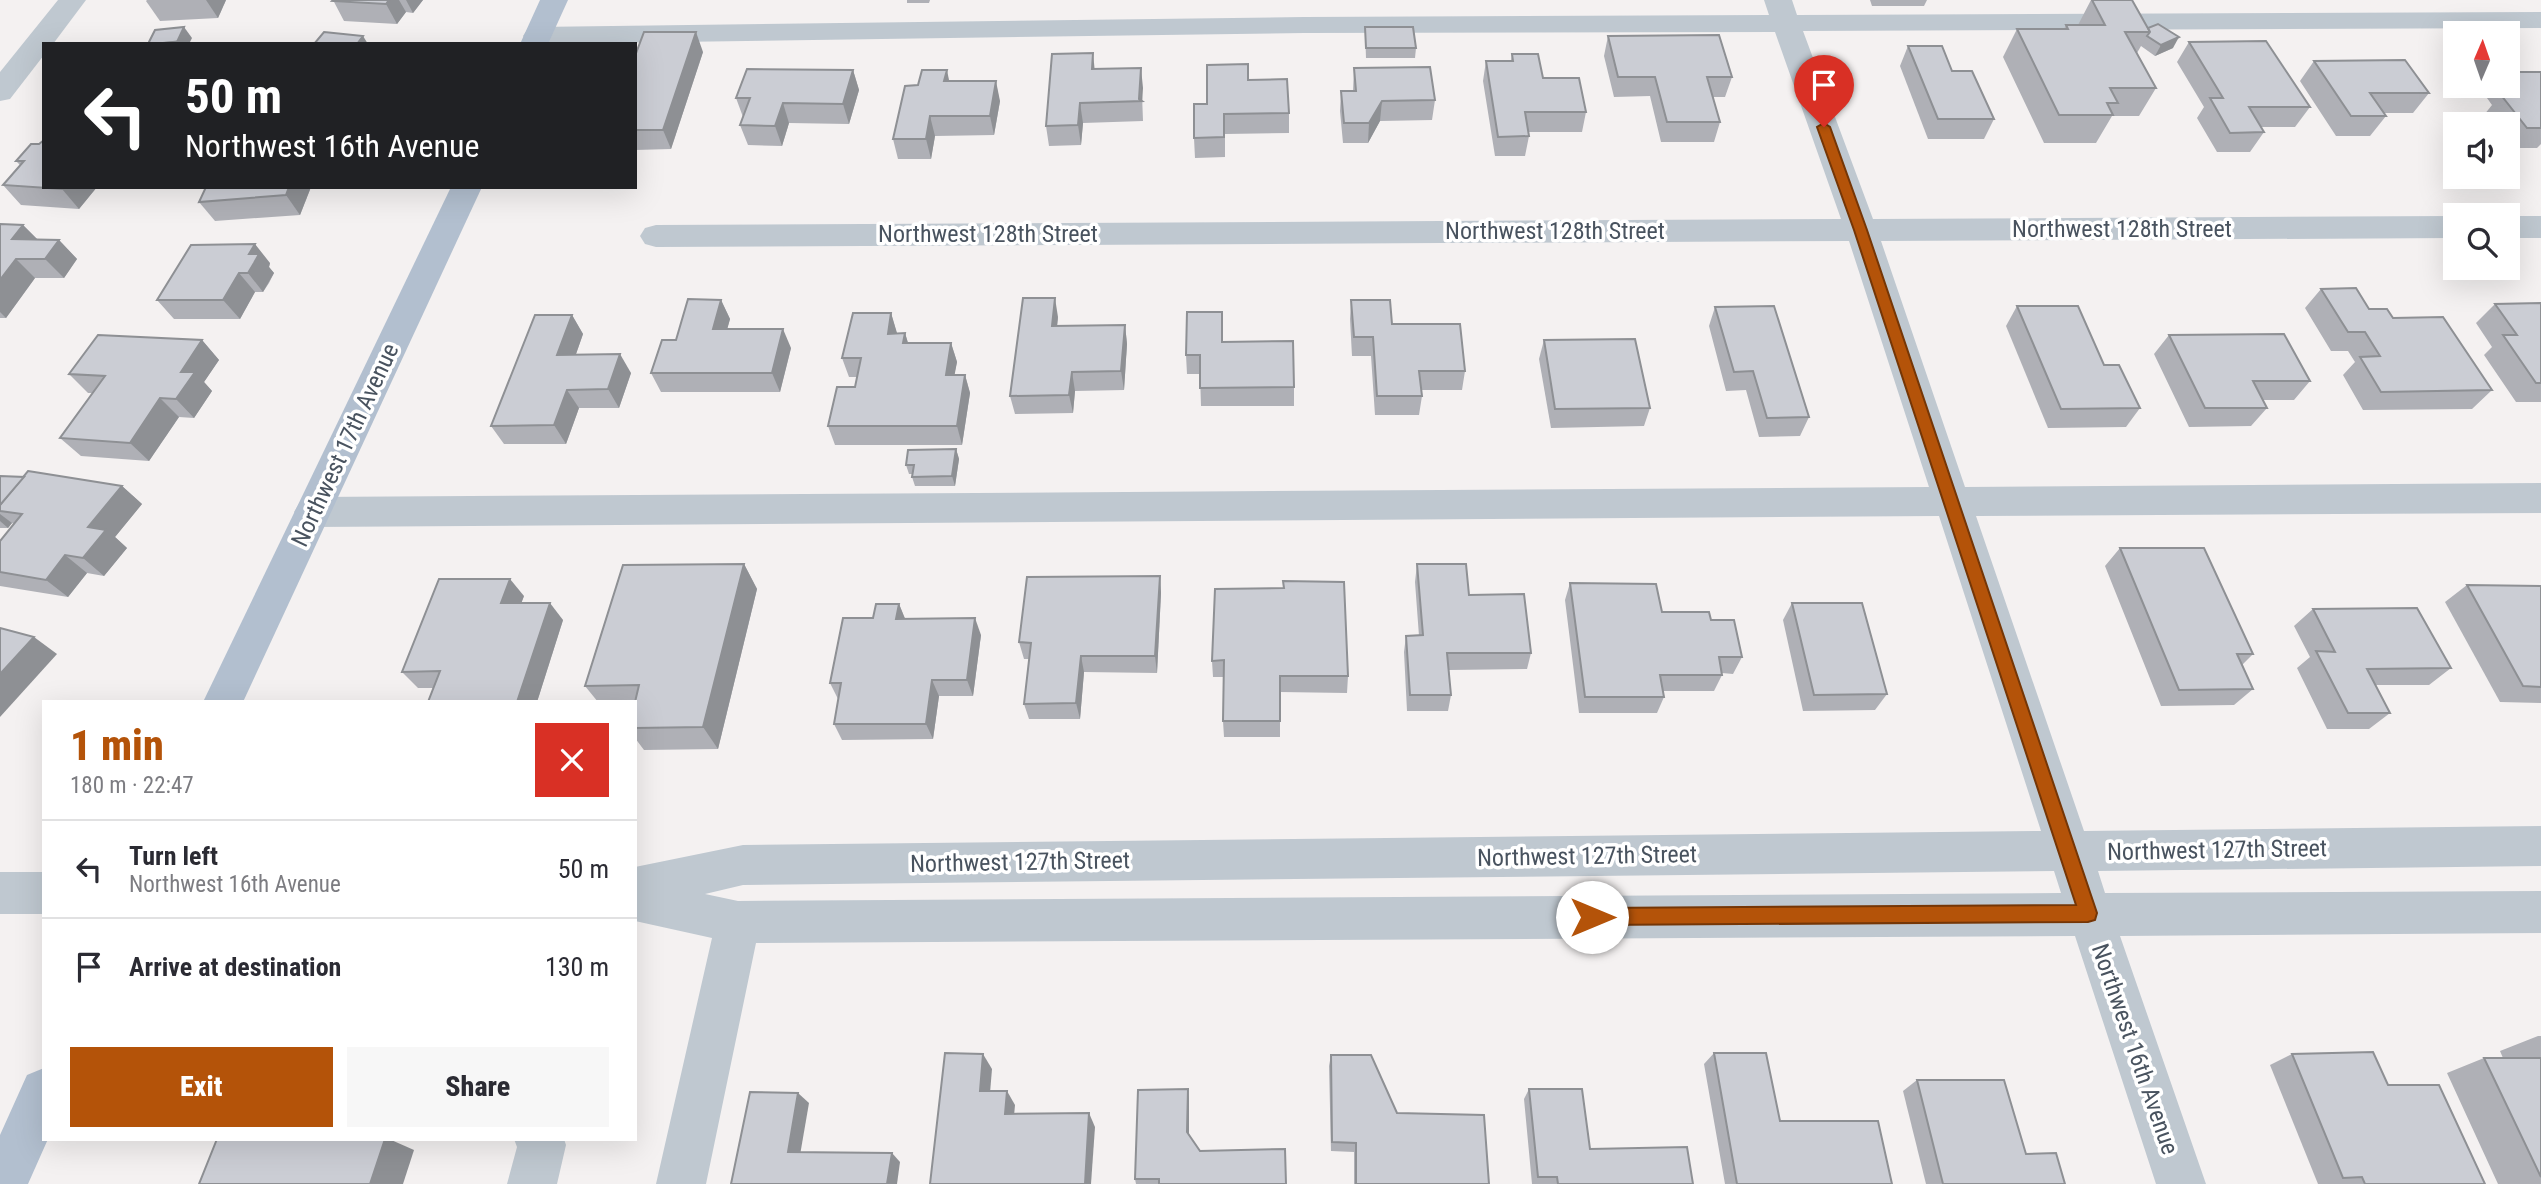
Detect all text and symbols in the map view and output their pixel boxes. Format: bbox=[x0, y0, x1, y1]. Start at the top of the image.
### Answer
north arrow bbox=[2443, 21, 2520, 98]
map controls bbox=[2443, 21, 2520, 280]
pin bbox=[1794, 55, 1854, 127]
icon: arrive bbox=[1805, 66, 1843, 104]
text: 50 m bbox=[185, 68, 282, 125]
icon: left bbox=[70, 70, 161, 161]
button: sound bbox=[2443, 112, 2520, 189]
text: Northwest 16th Avenue bbox=[185, 127, 480, 165]
button: search bbox=[2443, 203, 2520, 280]
street label: Northwest 128th Street bbox=[2012, 215, 2232, 243]
street label: Northwest 128th Street bbox=[1445, 217, 1665, 245]
street label: Northwest 128th Street bbox=[878, 220, 1098, 248]
street label: Northwest 17th Avenue bbox=[286, 339, 404, 551]
text: 1 min bbox=[70, 721, 164, 770]
button: close bbox=[535, 723, 609, 797]
text: 180 m · 22:47 bbox=[70, 772, 194, 799]
street label: Northwest 127th Street bbox=[2107, 834, 2327, 866]
street label: Northwest 127th Street bbox=[1477, 840, 1697, 872]
text: Turn left bbox=[129, 841, 218, 871]
street label: Northwest 127th Street bbox=[910, 846, 1130, 878]
icon: left bbox=[70, 850, 108, 888]
text: 50 m bbox=[558, 854, 609, 884]
text: Northwest 16th Avenue bbox=[129, 871, 341, 898]
position arrow bbox=[1555, 880, 1629, 954]
street label: Northwest 16th Avenue bbox=[2086, 940, 2184, 1158]
icon: arrive bbox=[70, 948, 108, 986]
text: Arrive at destination bbox=[129, 952, 341, 982]
text: 130 m bbox=[545, 952, 609, 982]
button: Exit bbox=[70, 1047, 333, 1127]
button: Share bbox=[347, 1047, 609, 1127]

